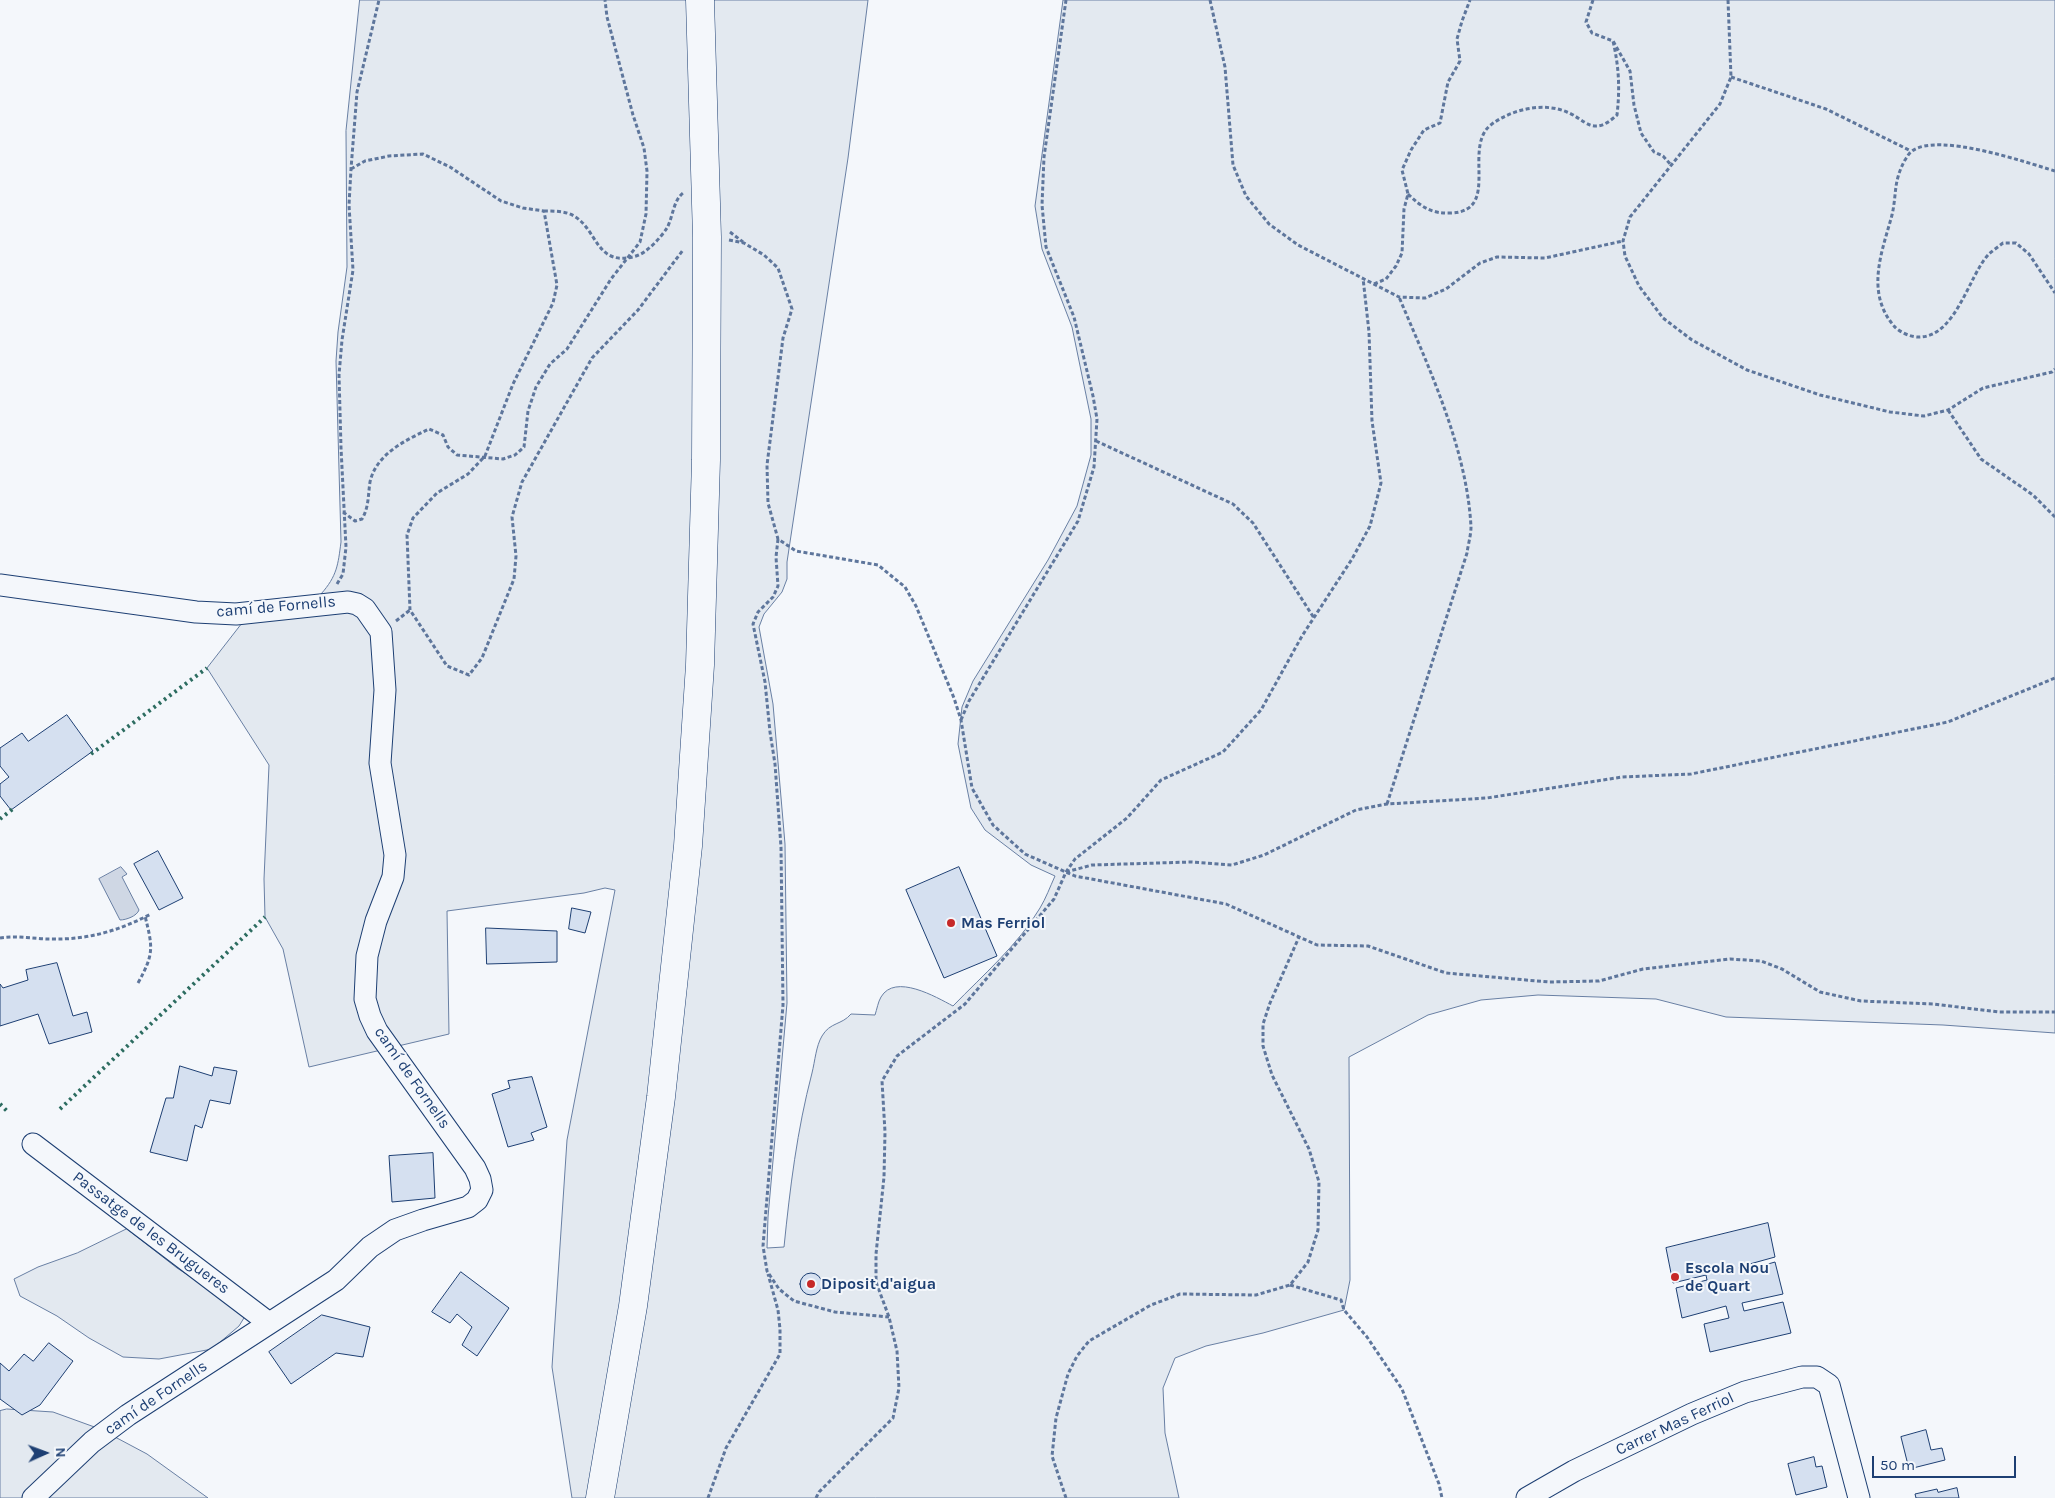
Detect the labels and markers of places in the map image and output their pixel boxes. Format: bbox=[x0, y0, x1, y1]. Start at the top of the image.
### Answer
place label: Mas Ferriol bbox=[961, 913, 1045, 933]
marker: Mas Ferriol bbox=[945, 917, 957, 929]
place label: Escola Nou de Quart bbox=[1685, 1258, 1769, 1296]
marker: Escola Nou de Quart bbox=[1669, 1271, 1681, 1283]
place label: Diposit d'aigua bbox=[821, 1274, 936, 1294]
marker: Diposit d'aigua bbox=[805, 1278, 817, 1290]

